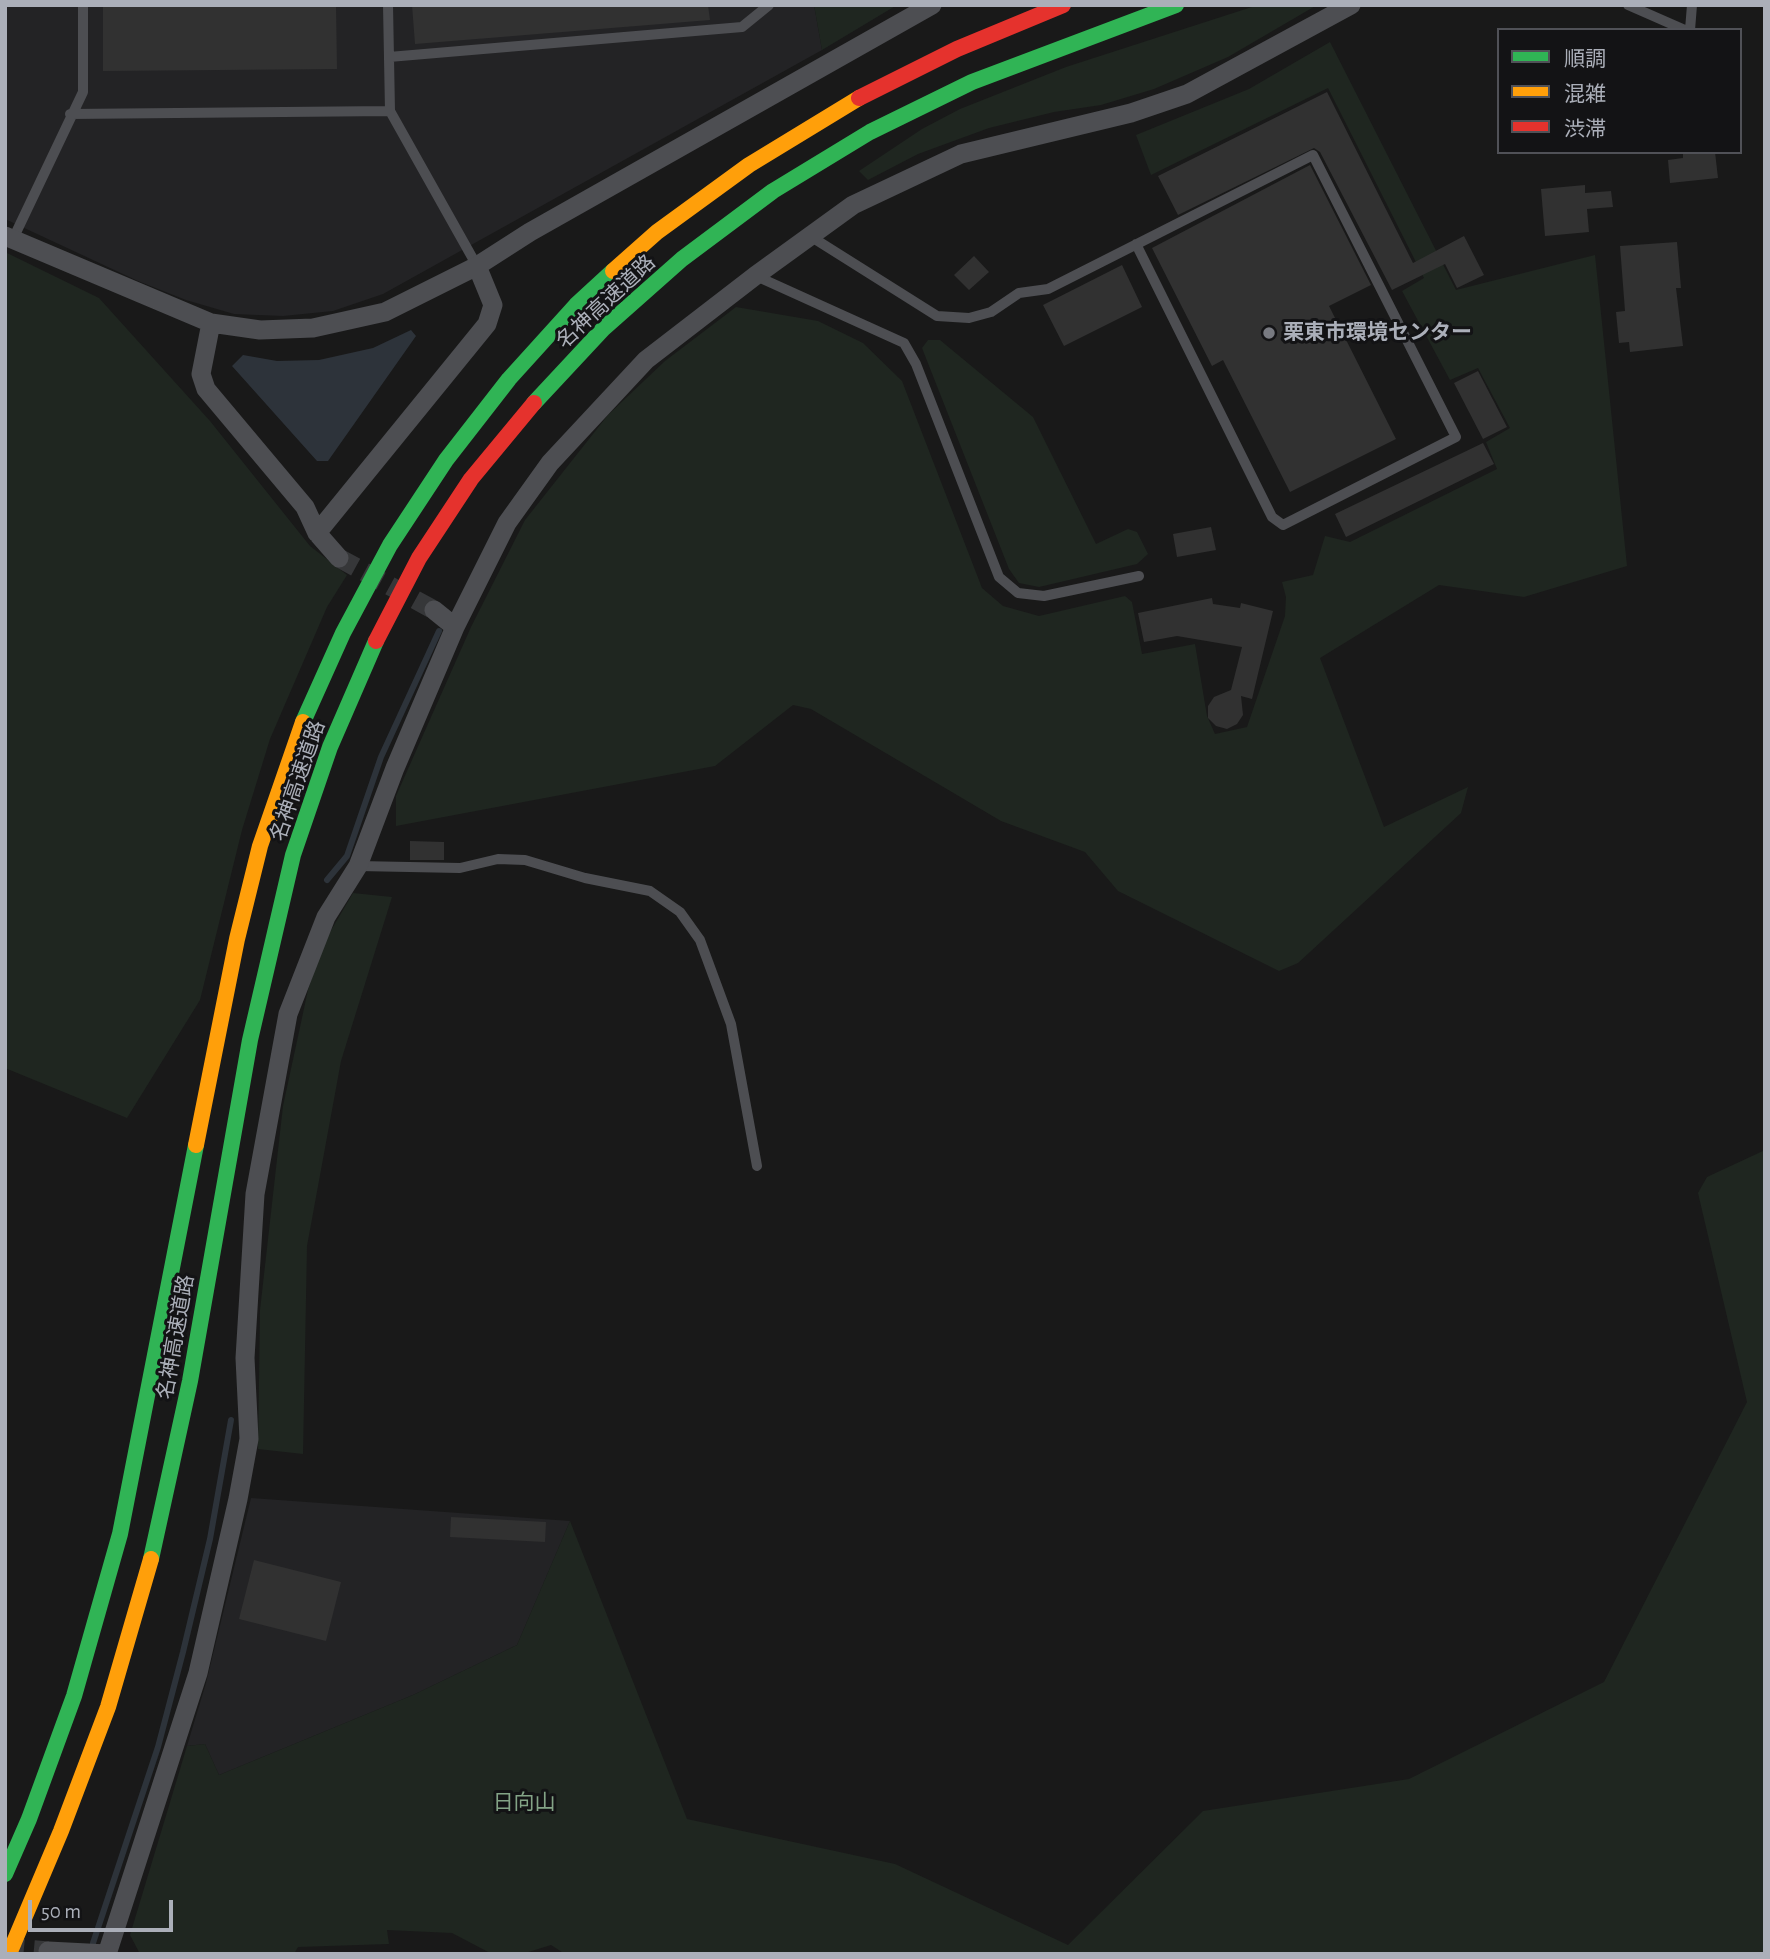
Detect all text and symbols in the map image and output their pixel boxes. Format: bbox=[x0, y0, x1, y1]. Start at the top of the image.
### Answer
legend bbox=[1497, 28, 1742, 154]
text: 順調 bbox=[1564, 49, 1606, 70]
text: 混雑 bbox=[1564, 84, 1606, 105]
text: 渋滞 bbox=[1564, 119, 1606, 140]
street label: 名神高速道路 bbox=[551, 250, 661, 354]
place label: 栗東市環境センター bbox=[1283, 320, 1472, 346]
marker: 栗東市環境センター bbox=[1261, 325, 1277, 341]
street label: 名神高速道路 bbox=[266, 717, 330, 845]
street label: 名神高速道路 bbox=[153, 1273, 199, 1401]
park label: 日向山 bbox=[493, 1790, 555, 1816]
scale bar bbox=[32, 1885, 177, 1929]
text: 50 m bbox=[41, 1901, 81, 1922]

